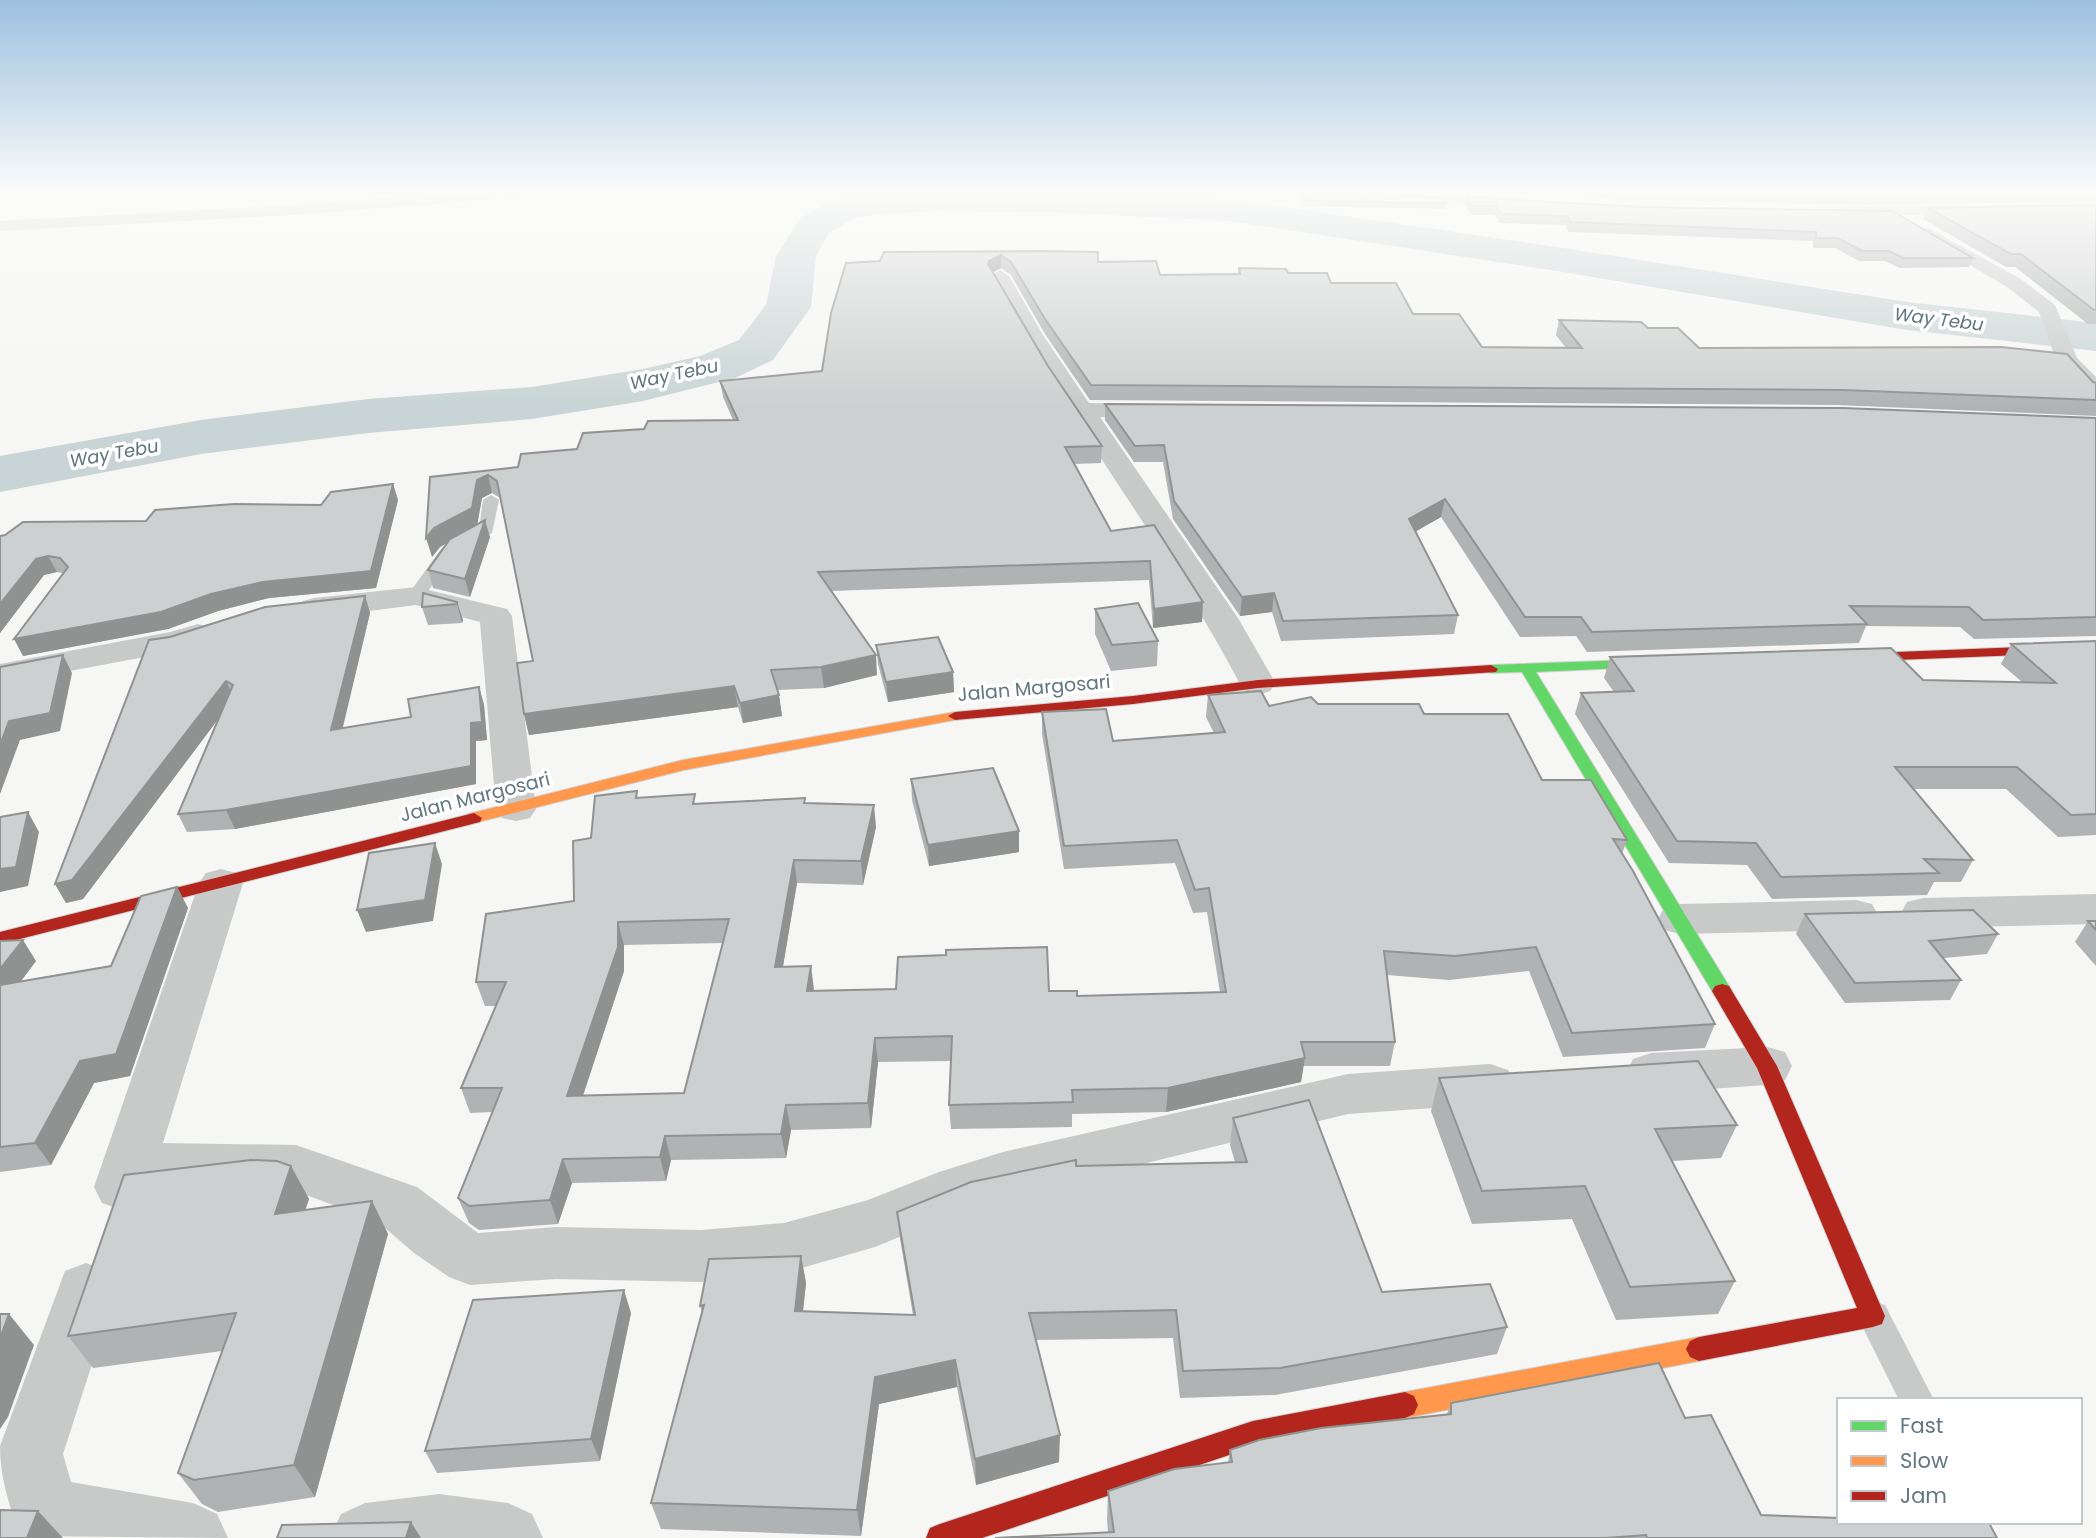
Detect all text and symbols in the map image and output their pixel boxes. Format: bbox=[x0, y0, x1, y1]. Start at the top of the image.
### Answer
water label: Way Tebu bbox=[1893, 301, 1985, 337]
water label: Way Tebu bbox=[627, 352, 721, 396]
water label: Way Tebu bbox=[68, 433, 160, 473]
street label: Jalan Margosari bbox=[956, 668, 1112, 708]
street label: Jalan Margosari bbox=[397, 765, 553, 829]
legend bbox=[1837, 1398, 2082, 1524]
text: Fast bbox=[1900, 1411, 1943, 1440]
text: Slow bbox=[1900, 1446, 1948, 1475]
text: Jam bbox=[1900, 1481, 1947, 1510]

